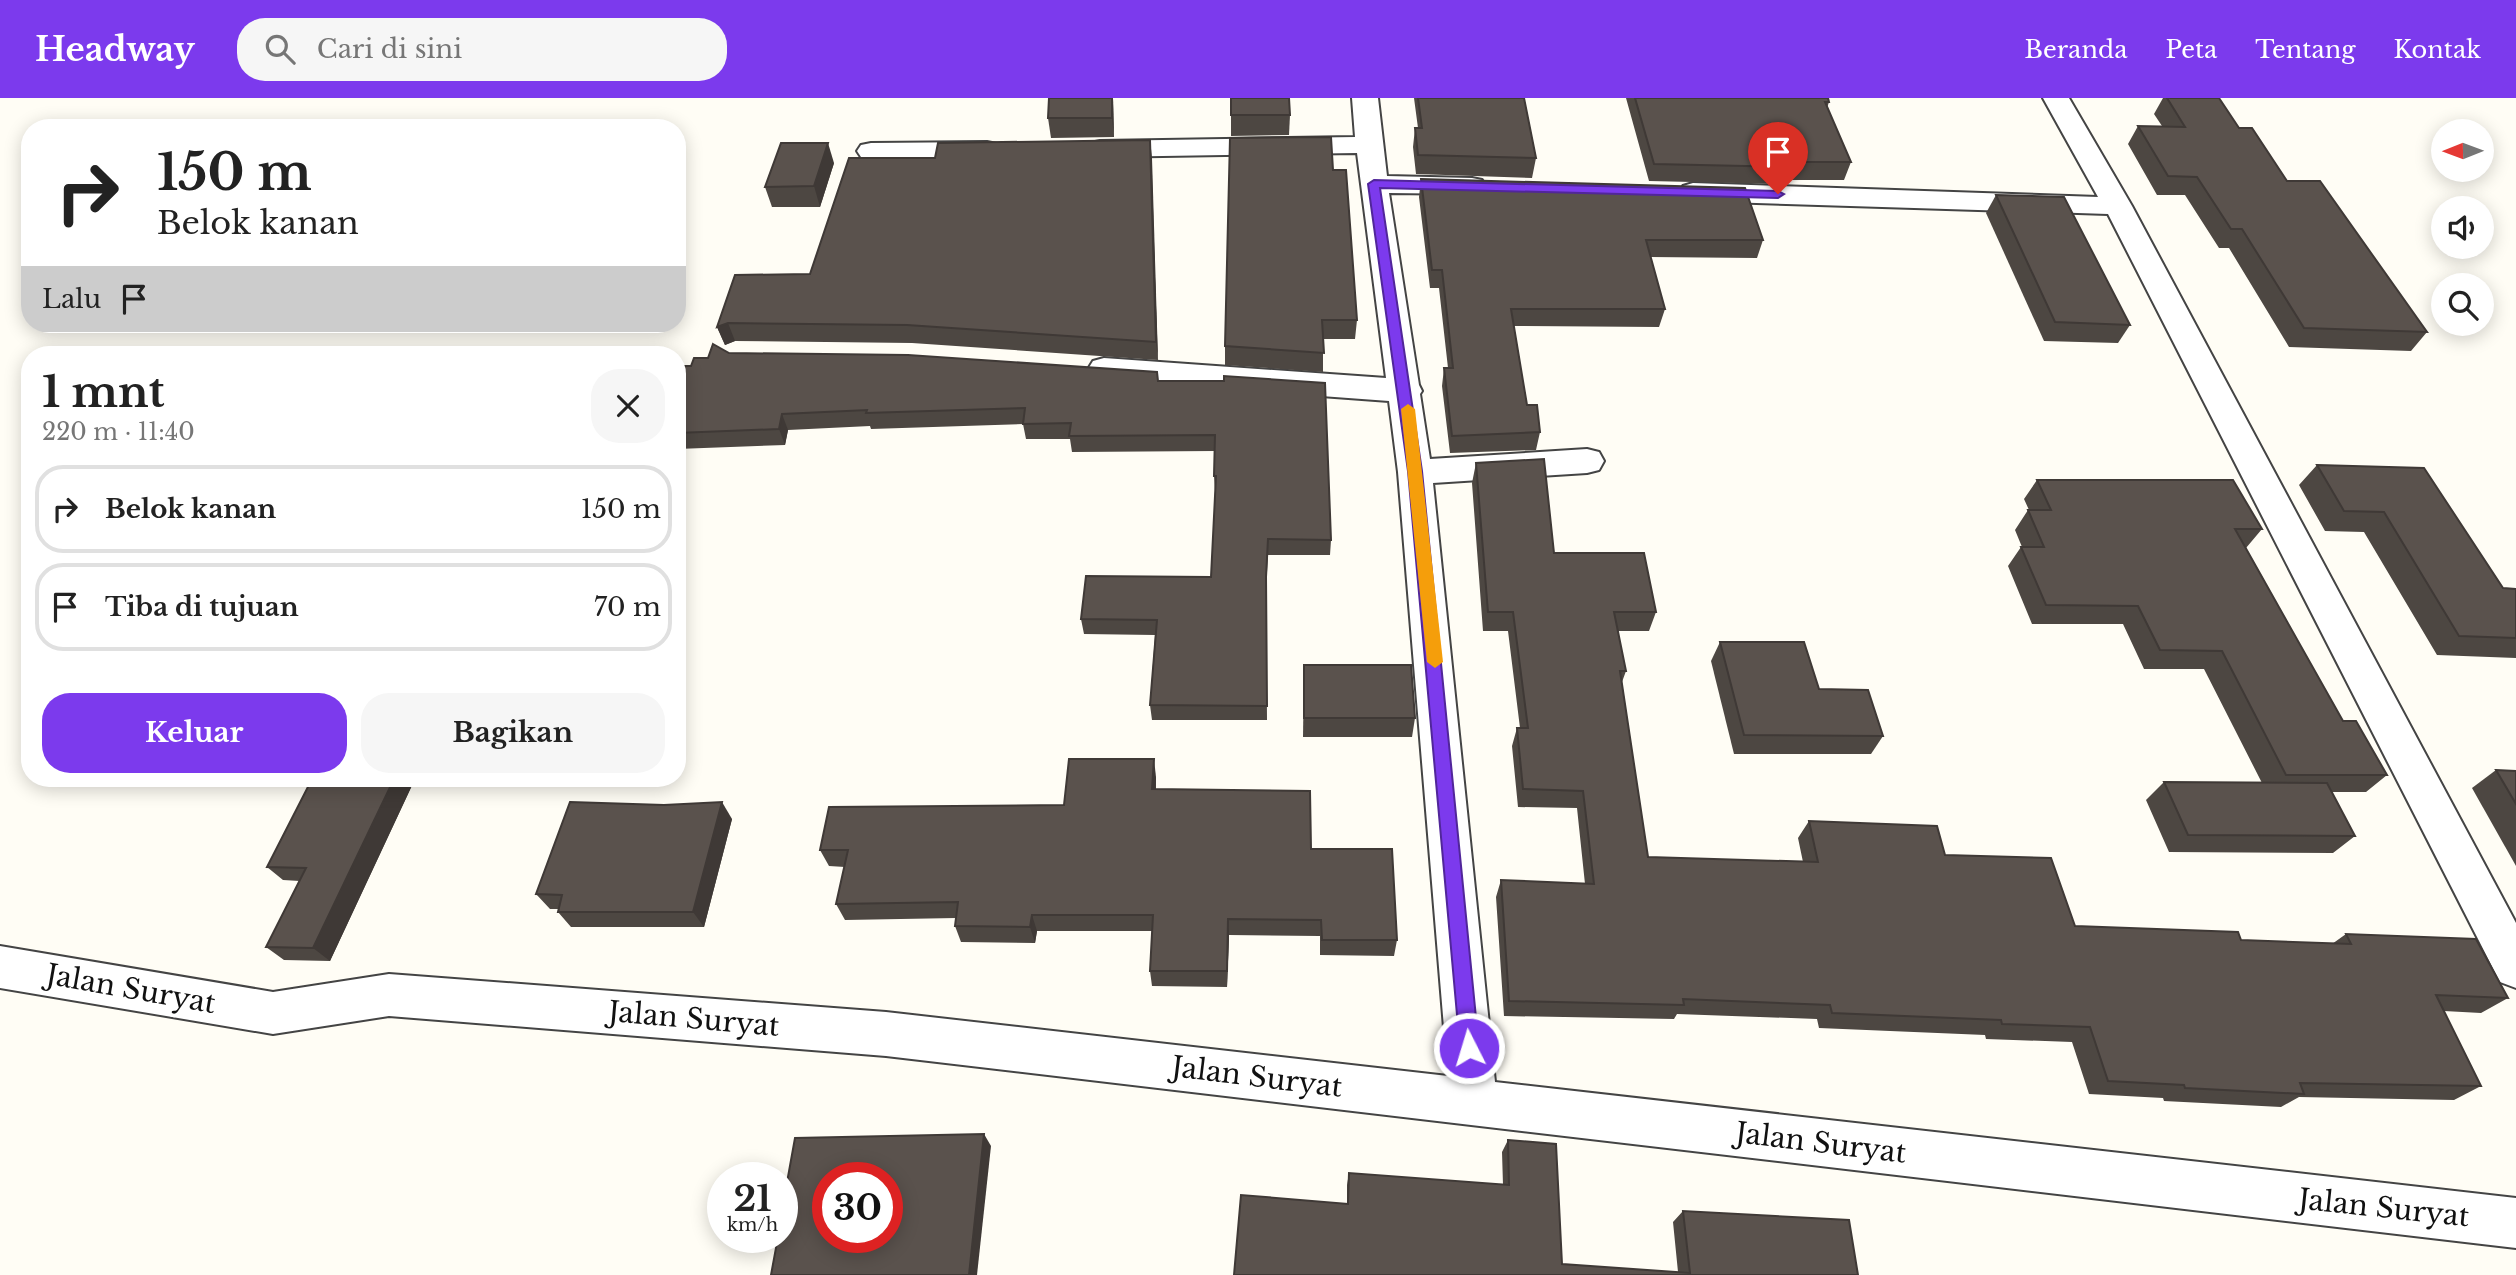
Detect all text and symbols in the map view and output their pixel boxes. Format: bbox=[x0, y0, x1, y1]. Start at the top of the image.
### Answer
search box bbox=[237, 18, 727, 81]
text: Headway bbox=[35, 29, 195, 70]
icon: search bbox=[261, 30, 299, 68]
text: Cari di sini bbox=[317, 33, 462, 65]
text: Beranda bbox=[2025, 35, 2127, 64]
text: Peta bbox=[2165, 35, 2217, 64]
text: Tentang bbox=[2255, 35, 2356, 64]
text: Kontak bbox=[2394, 35, 2481, 64]
north arrow bbox=[2431, 119, 2494, 182]
map controls bbox=[2431, 119, 2494, 336]
pin bbox=[1748, 122, 1808, 194]
icon: arrive bbox=[1759, 133, 1797, 171]
text: 150 m bbox=[157, 142, 312, 203]
icon: right bbox=[42, 147, 133, 238]
button: sound bbox=[2431, 196, 2494, 259]
text: Belok kanan bbox=[157, 203, 359, 243]
button: search bbox=[2431, 273, 2494, 336]
icon: arrive bbox=[115, 280, 153, 318]
text: Lalu bbox=[42, 283, 101, 315]
text: 1 mnt bbox=[42, 366, 165, 418]
button: close bbox=[591, 369, 665, 443]
text: 220 m · 11:40 bbox=[42, 418, 195, 446]
icon: right bbox=[46, 490, 84, 528]
text: Belok kanan bbox=[105, 493, 276, 525]
text: 150 m bbox=[581, 493, 661, 525]
icon: arrive bbox=[46, 588, 84, 626]
text: Tiba di tujuan bbox=[105, 591, 299, 623]
text: 70 m bbox=[594, 591, 661, 623]
button: Keluar bbox=[42, 693, 347, 773]
button: Bagikan bbox=[361, 693, 665, 773]
street label: Jalan Suryat bbox=[40, 956, 219, 1021]
street label: Jalan Suryat bbox=[603, 994, 781, 1044]
position arrow bbox=[1432, 1011, 1506, 1085]
street label: Jalan Suryat bbox=[1166, 1049, 1345, 1105]
street label: Jalan Suryat bbox=[1730, 1115, 1909, 1171]
speed limit sign: 30 bbox=[812, 1162, 903, 1253]
text: 21 bbox=[733, 1177, 772, 1220]
street label: Jalan Suryat bbox=[2293, 1181, 2471, 1234]
text: km/h bbox=[727, 1214, 778, 1236]

